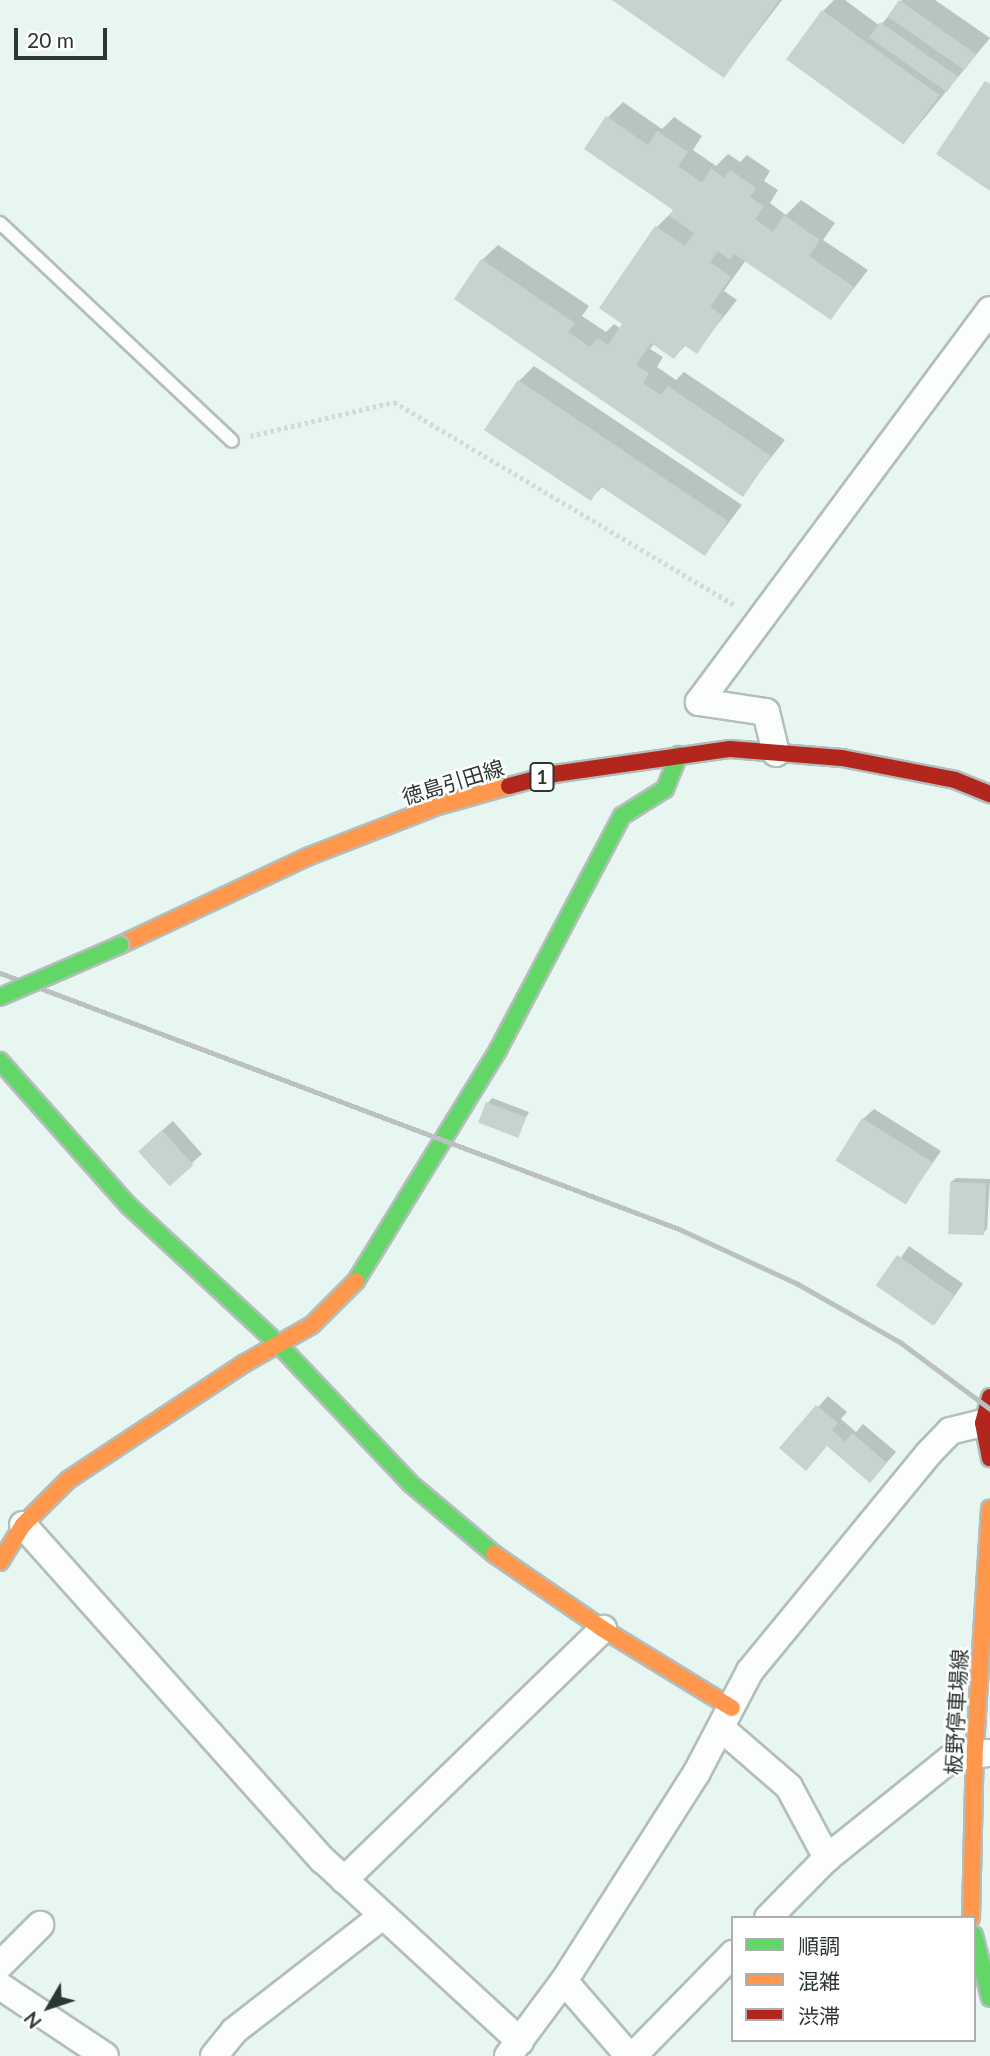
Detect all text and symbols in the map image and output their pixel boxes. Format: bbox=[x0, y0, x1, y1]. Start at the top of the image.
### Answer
scale bar bbox=[18, 14, 110, 58]
text: 20 m bbox=[27, 27, 74, 52]
street label: 徳島引田線 bbox=[399, 755, 507, 809]
road number: 1 bbox=[528, 762, 556, 792]
street label: 板野停車場線 bbox=[940, 1648, 972, 1776]
legend bbox=[731, 1916, 976, 2042]
text: 順調 bbox=[798, 1933, 840, 1958]
text: 混雑 bbox=[798, 1968, 840, 1993]
north arrow bbox=[14, 1972, 84, 2042]
text: 渋滞 bbox=[798, 2003, 840, 2028]
text: N bbox=[19, 2008, 46, 2033]

